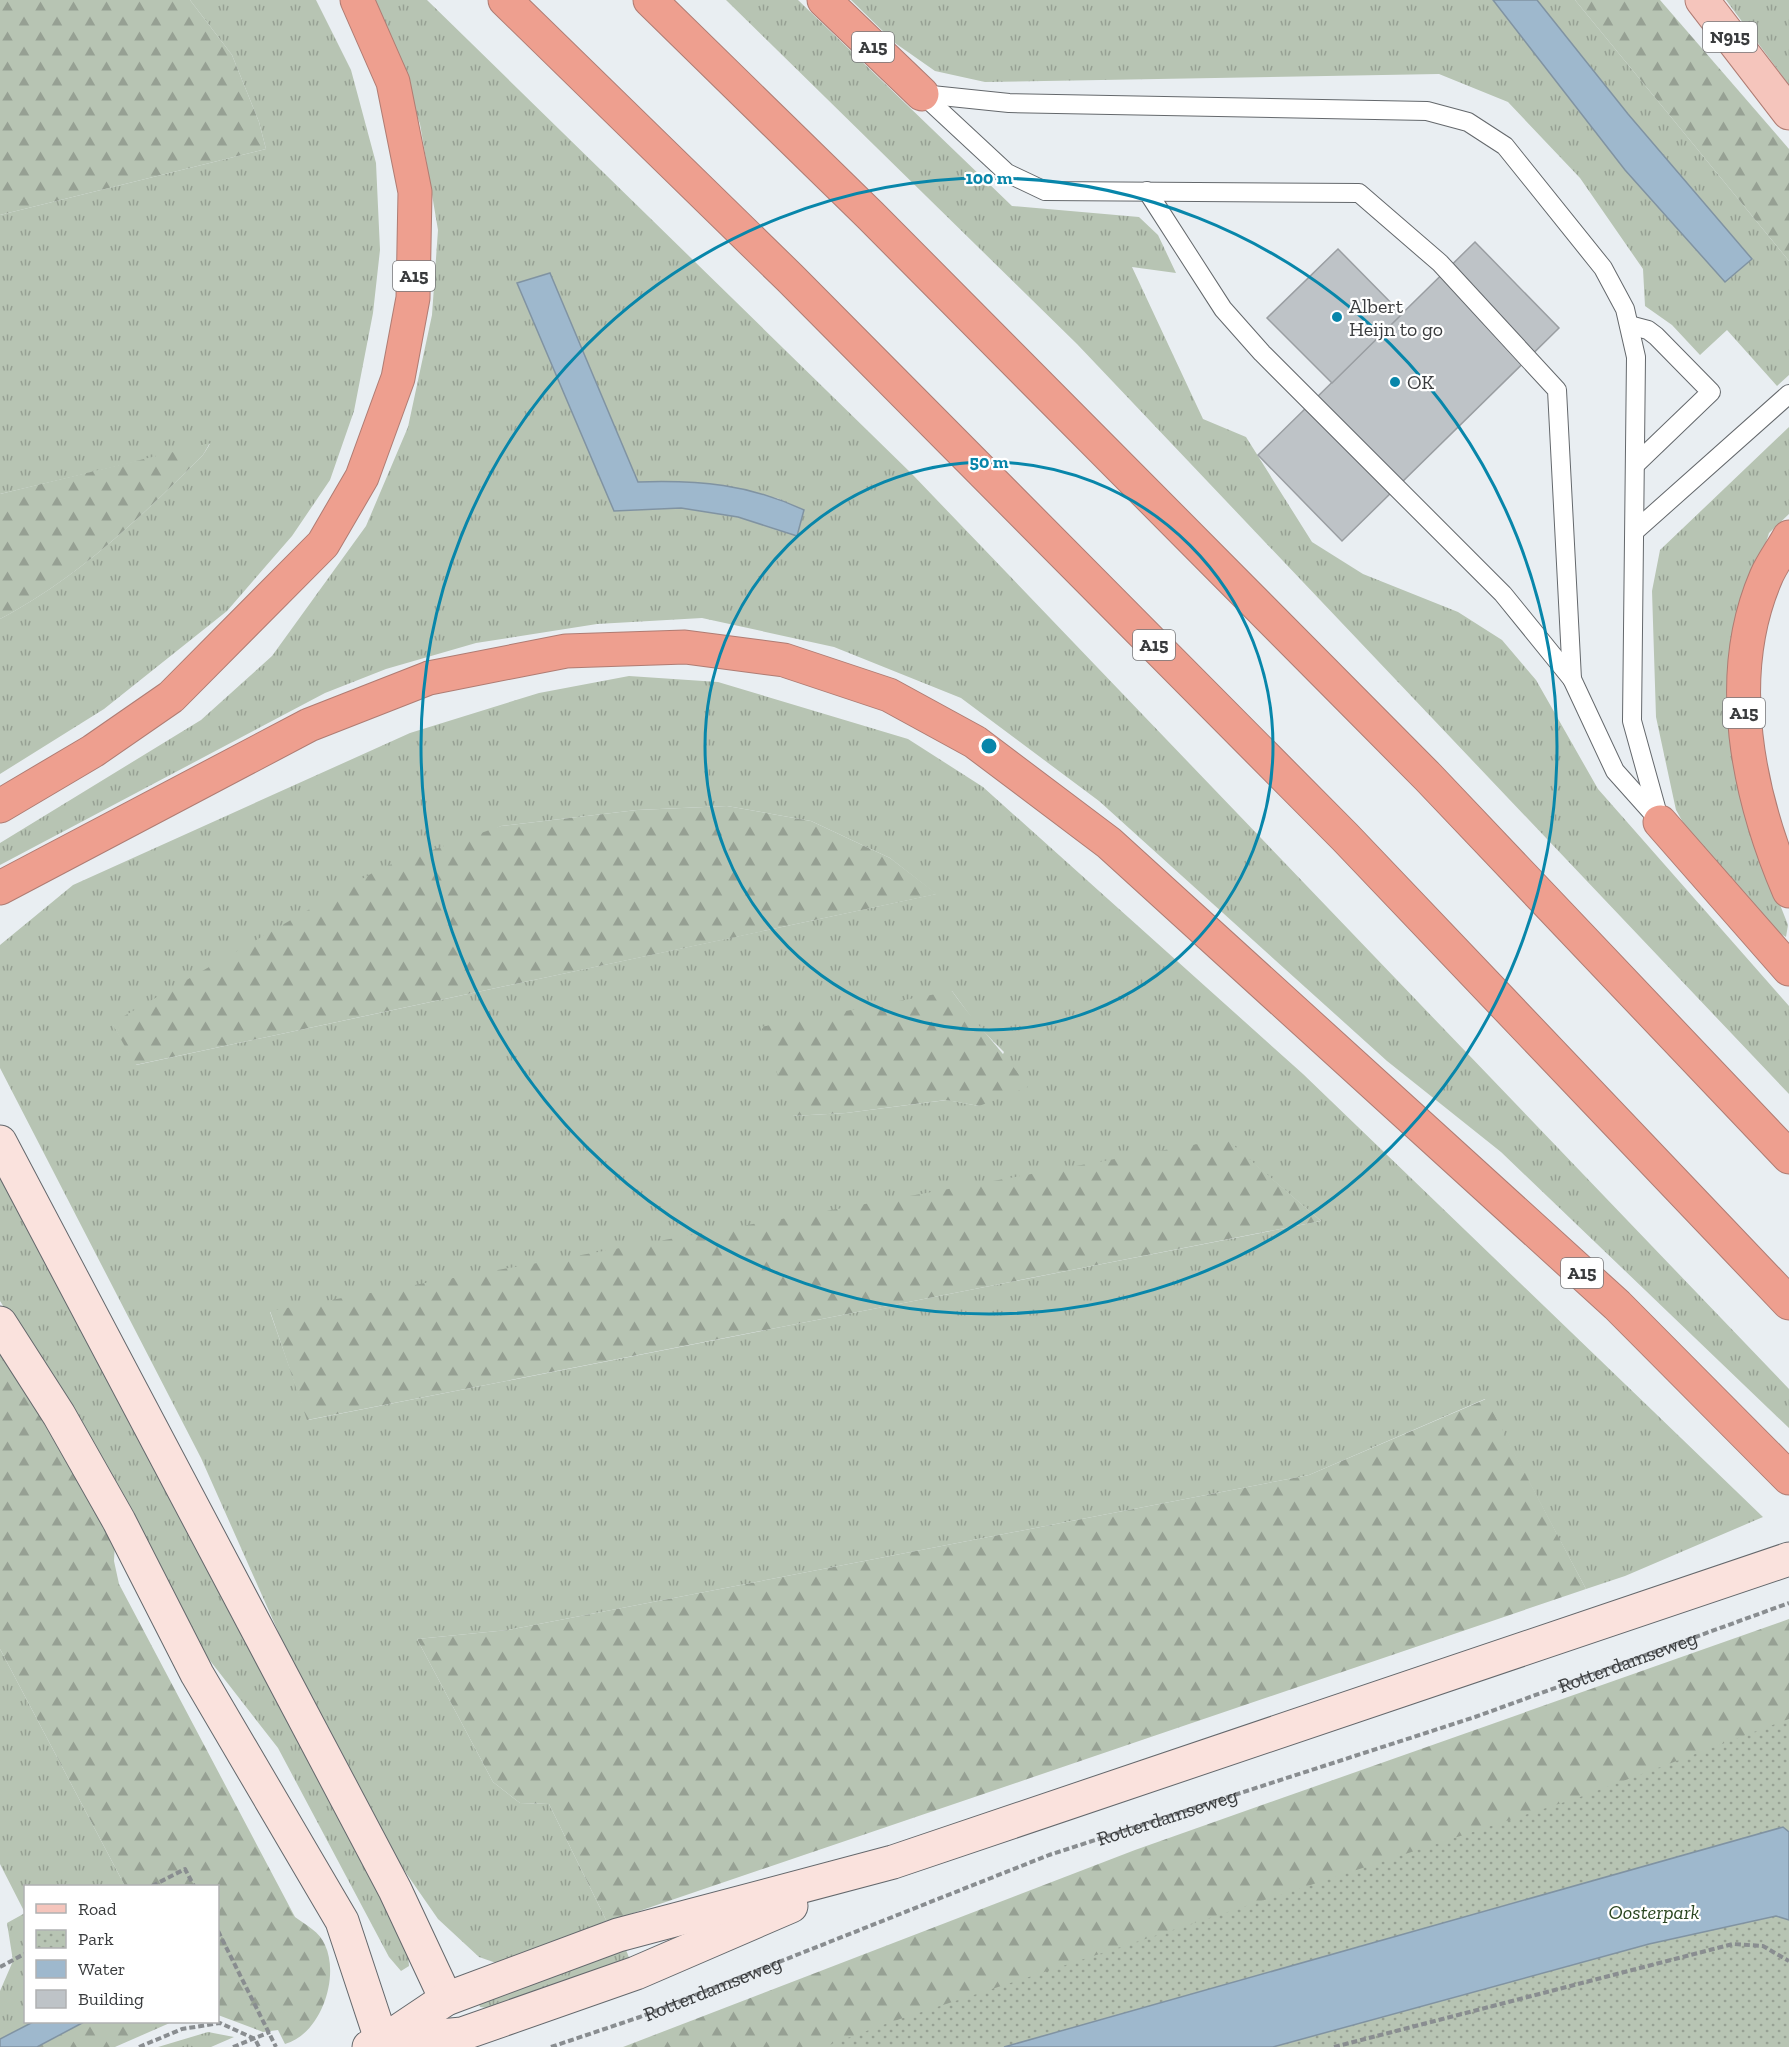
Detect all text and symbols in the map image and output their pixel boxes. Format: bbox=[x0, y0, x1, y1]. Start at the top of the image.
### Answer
road number: N915 bbox=[1703, 22, 1757, 52]
road number: A15 bbox=[852, 32, 894, 62]
text: 100 m bbox=[965, 167, 1013, 189]
road number: A15 bbox=[393, 261, 435, 291]
place label: Albert Heijn to go bbox=[1349, 294, 1443, 341]
marker: Albert Heijn to go bbox=[1330, 310, 1344, 324]
place label: OK bbox=[1407, 370, 1434, 394]
marker: OK bbox=[1388, 375, 1402, 389]
text: 50 m bbox=[970, 451, 1009, 473]
road number: A15 bbox=[1133, 630, 1175, 660]
road number: A15 bbox=[1723, 698, 1765, 728]
centre of rings bbox=[979, 736, 999, 756]
road number: A15 bbox=[1561, 1258, 1603, 1288]
street label: Rotterdamseweg bbox=[1555, 1625, 1701, 1698]
street label: Rotterdamseweg bbox=[1094, 1783, 1241, 1851]
legend bbox=[24, 1885, 219, 2023]
text: Road bbox=[78, 1898, 117, 1920]
park label: Oosterpark bbox=[1609, 1900, 1700, 1924]
text: Park bbox=[78, 1928, 114, 1950]
street label: Rotterdamseweg bbox=[640, 1950, 785, 2026]
text: Water bbox=[78, 1958, 125, 1980]
text: Building bbox=[78, 1988, 144, 2010]

